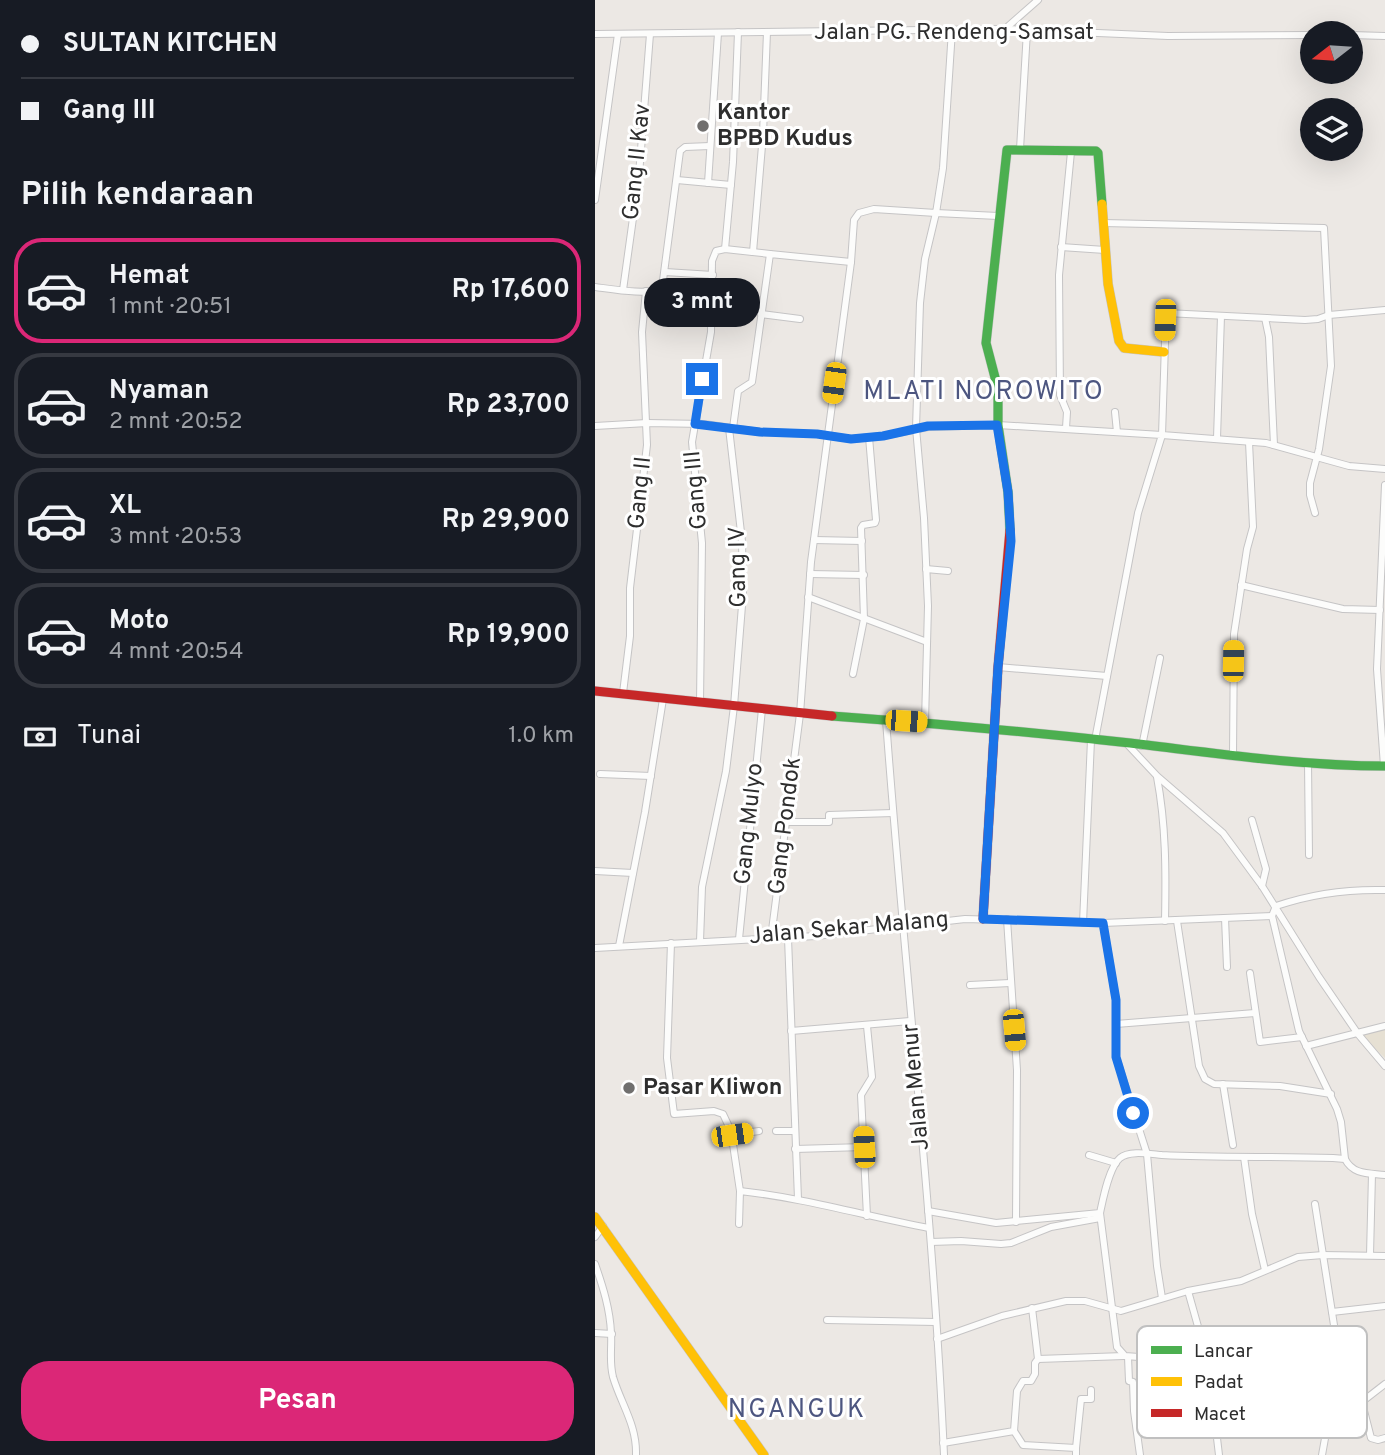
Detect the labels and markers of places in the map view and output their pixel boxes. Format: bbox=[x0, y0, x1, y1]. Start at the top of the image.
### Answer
place label: Kantor BPBD Kudus bbox=[717, 99, 853, 154]
marker: Kantor BPBD Kudus bbox=[695, 118, 711, 134]
place label: Pasar Kliwon bbox=[643, 1074, 782, 1103]
marker: Pasar Kliwon bbox=[621, 1080, 637, 1096]

